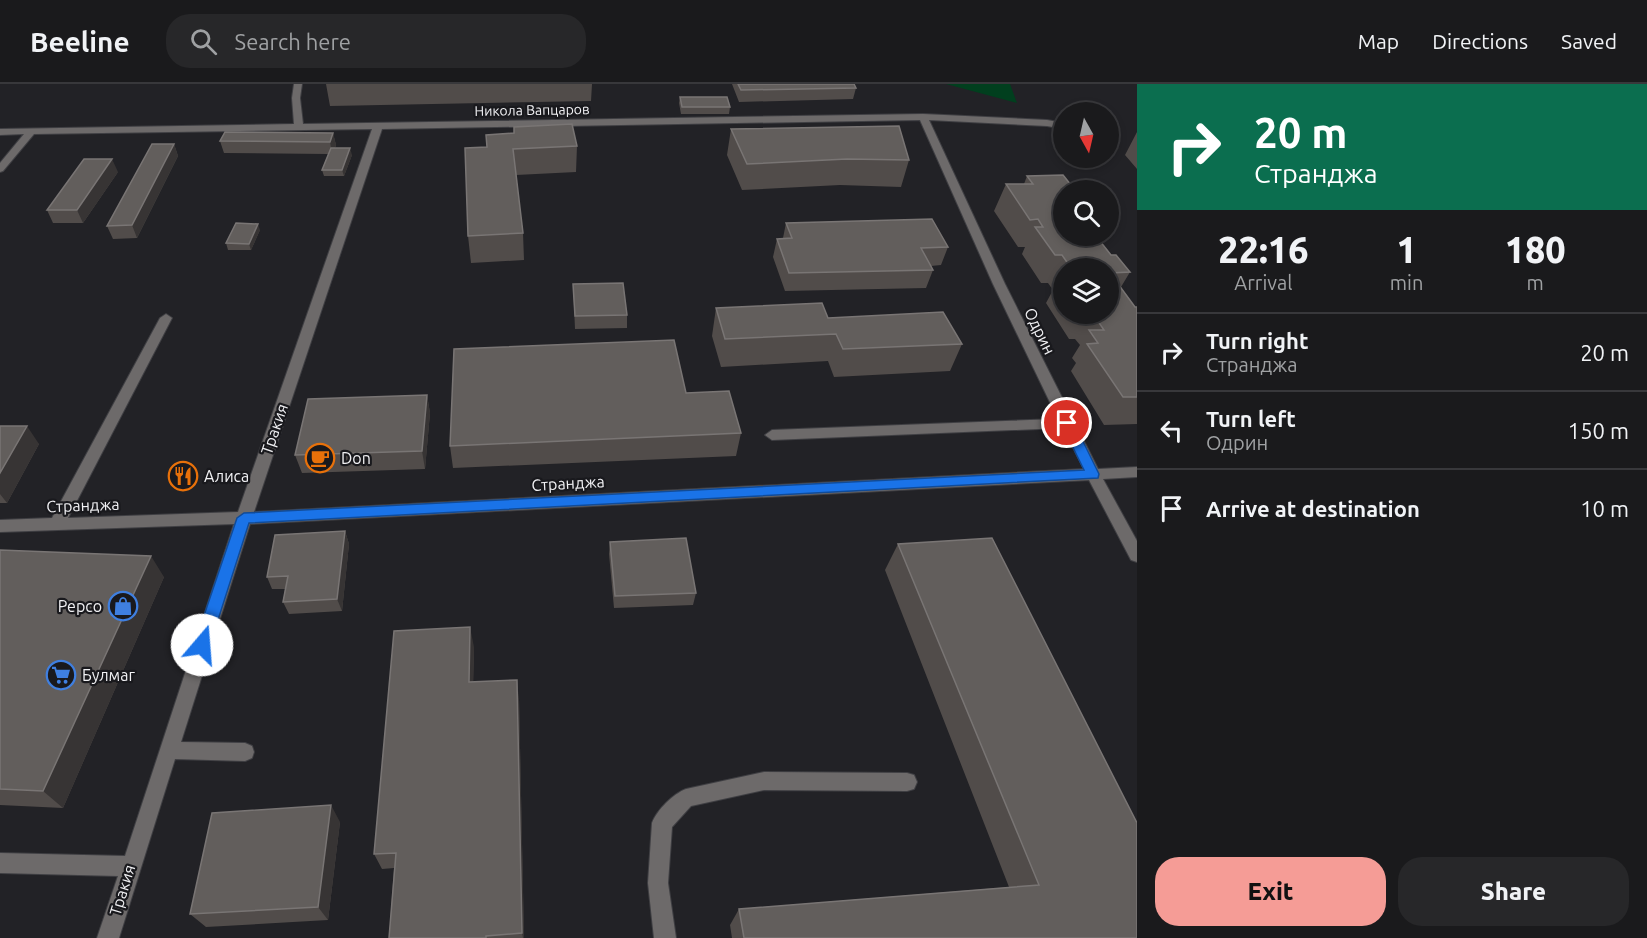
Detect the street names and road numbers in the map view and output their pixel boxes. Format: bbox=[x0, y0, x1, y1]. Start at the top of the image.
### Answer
street label: Никола Вапцаров bbox=[474, 101, 590, 119]
street label: Одрин bbox=[1021, 305, 1059, 357]
street label: Тракия bbox=[257, 401, 291, 457]
street label: Странджа bbox=[531, 472, 605, 494]
street label: Странджа bbox=[46, 495, 120, 515]
street label: Тракия bbox=[106, 862, 138, 918]

